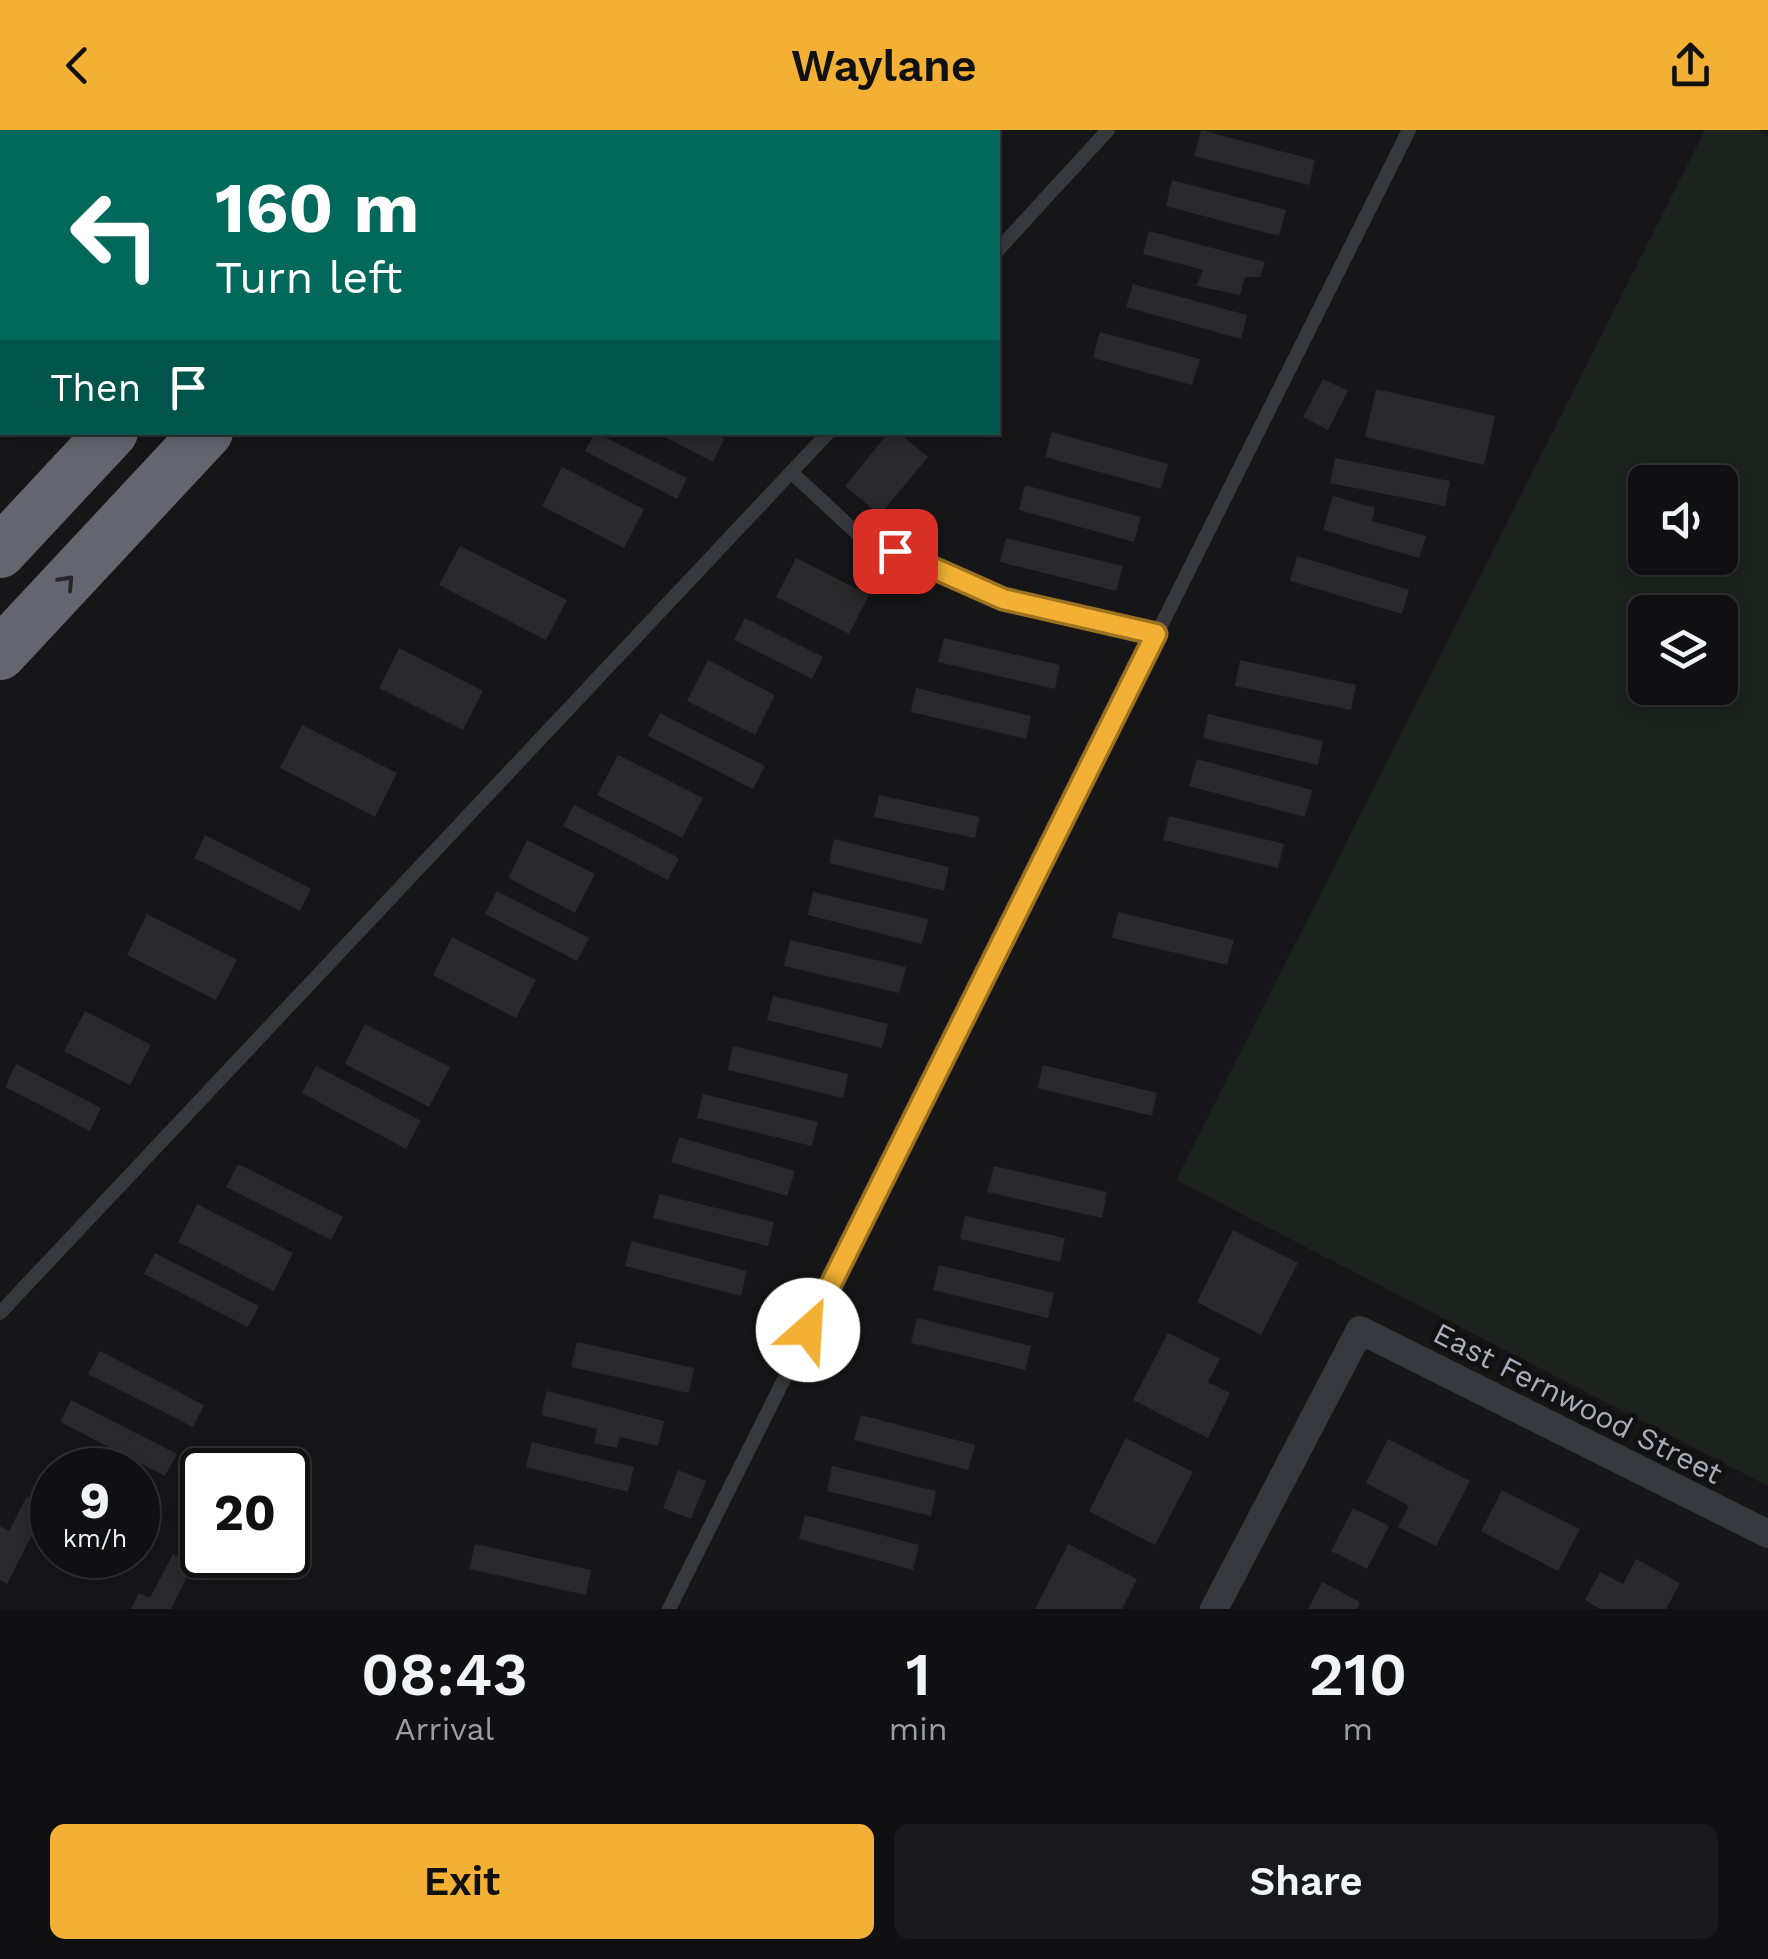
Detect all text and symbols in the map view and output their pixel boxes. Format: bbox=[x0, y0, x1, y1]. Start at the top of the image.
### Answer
icon: back bbox=[50, 38, 105, 93]
icon: share bbox=[1663, 38, 1718, 93]
text: Waylane bbox=[791, 39, 977, 92]
text: 160 m bbox=[215, 167, 419, 249]
icon: left bbox=[50, 170, 180, 300]
text: Turn left bbox=[215, 251, 402, 304]
icon: arrive bbox=[161, 360, 216, 415]
text: Then bbox=[50, 366, 141, 410]
map controls bbox=[1628, 465, 1738, 705]
button: sound bbox=[1628, 465, 1738, 575]
pin bbox=[853, 509, 938, 594]
icon: arrive bbox=[868, 524, 923, 579]
one-way arrow bbox=[55, 576, 73, 594]
button: layers bbox=[1628, 595, 1738, 705]
position arrow bbox=[756, 1278, 860, 1382]
street label: East Fernwood Street bbox=[1428, 1315, 1729, 1491]
speed limit sign: 20 bbox=[180, 1448, 310, 1578]
text: 9 bbox=[80, 1471, 110, 1530]
text: km/h bbox=[63, 1524, 127, 1553]
text: 08:43 bbox=[361, 1639, 528, 1710]
text: 1 bbox=[906, 1639, 931, 1710]
text: 210 bbox=[1308, 1639, 1407, 1710]
text: Arrival bbox=[394, 1710, 494, 1748]
text: min bbox=[889, 1710, 948, 1748]
text: m bbox=[1343, 1710, 1373, 1748]
button: Exit bbox=[50, 1824, 874, 1939]
button: Share bbox=[894, 1824, 1718, 1939]

